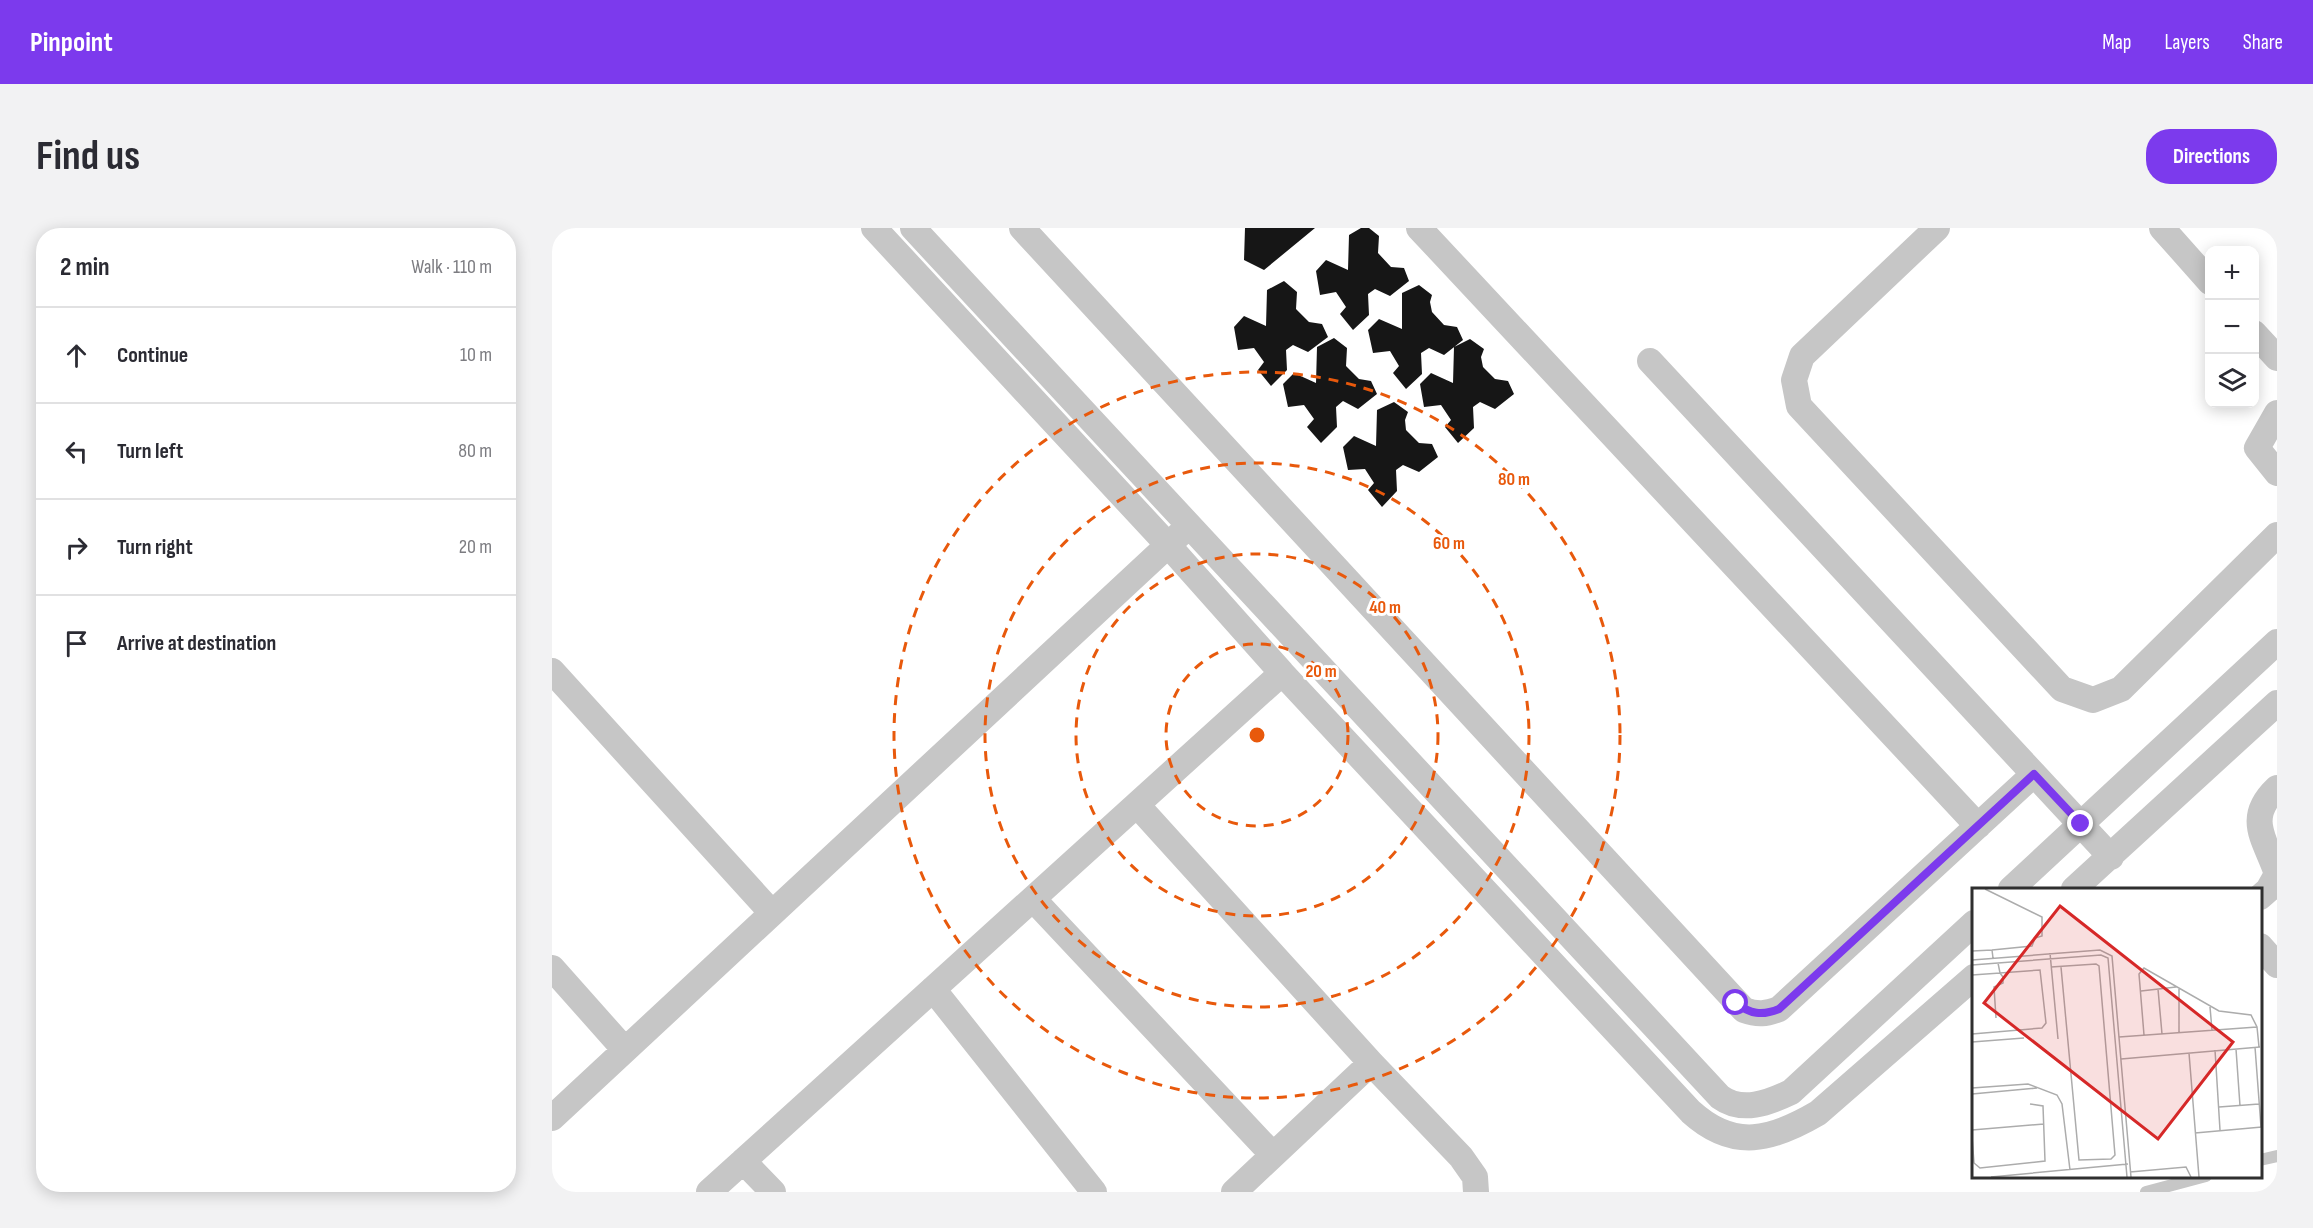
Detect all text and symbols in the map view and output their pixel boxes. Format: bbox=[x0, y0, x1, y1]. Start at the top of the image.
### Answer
text: Pinpoint bbox=[30, 26, 113, 59]
text: Map bbox=[2102, 30, 2131, 55]
text: Layers bbox=[2164, 30, 2210, 55]
text: Share bbox=[2243, 30, 2283, 55]
button: Directions bbox=[2146, 129, 2277, 184]
text: Find us bbox=[36, 131, 140, 182]
map controls bbox=[2205, 246, 2259, 408]
button: + bbox=[2205, 246, 2259, 300]
text: 2 min bbox=[60, 252, 110, 283]
text: Walk · 110 m bbox=[411, 255, 492, 279]
button: − bbox=[2205, 300, 2259, 354]
icon: ahead bbox=[60, 339, 93, 372]
text: Continue bbox=[117, 342, 188, 369]
text: 10 m bbox=[460, 343, 492, 367]
button: layers bbox=[2205, 354, 2259, 408]
icon: left bbox=[60, 435, 93, 468]
text: Turn left bbox=[117, 438, 183, 465]
text: 80 m bbox=[458, 439, 492, 463]
text: 80 m bbox=[1498, 469, 1530, 490]
icon: right bbox=[60, 531, 93, 564]
text: 60 m bbox=[1433, 533, 1465, 554]
text: Turn right bbox=[117, 534, 193, 561]
text: 20 m bbox=[459, 535, 492, 559]
text: 40 m bbox=[1369, 597, 1401, 618]
icon: arrive bbox=[60, 627, 93, 660]
text: Arrive at destination bbox=[117, 630, 276, 657]
text: 20 m bbox=[1305, 661, 1337, 682]
centre of rings bbox=[1247, 725, 1267, 745]
route end bbox=[2067, 810, 2093, 836]
inset map bbox=[1972, 888, 2262, 1177]
route start bbox=[1722, 989, 1748, 1015]

